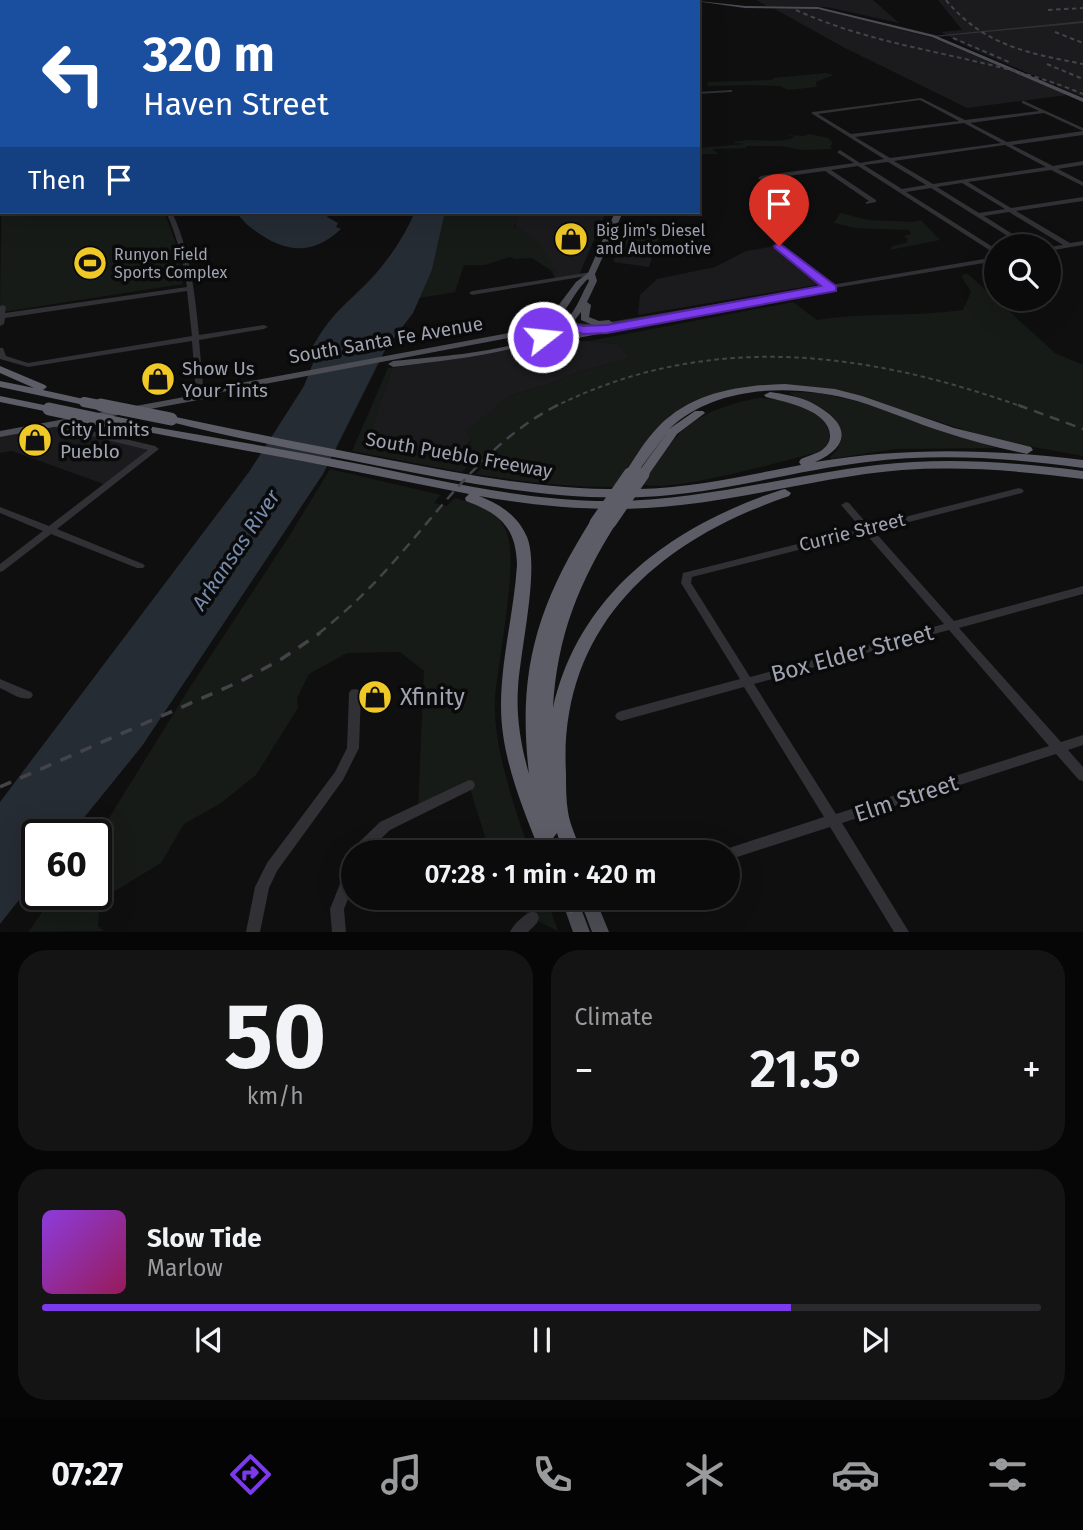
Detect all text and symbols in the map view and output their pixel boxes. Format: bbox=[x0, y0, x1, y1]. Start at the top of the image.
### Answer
text: 320 m bbox=[143, 25, 275, 84]
icon: left bbox=[28, 28, 119, 119]
text: Haven Street bbox=[143, 85, 329, 123]
icon: arrive bbox=[100, 161, 138, 199]
text: Then bbox=[28, 165, 86, 196]
pin bbox=[749, 174, 809, 246]
icon: arrive bbox=[760, 185, 798, 223]
shop icon: Big Jim's Diesel and Automotive bbox=[552, 220, 590, 258]
place label: Big Jim's Diesel and Automotive bbox=[596, 221, 711, 258]
map controls bbox=[984, 234, 1061, 311]
button: search bbox=[984, 234, 1061, 311]
sports icon: Runyon Field Sports Complex bbox=[71, 244, 109, 282]
place label: Runyon Field Sports Complex bbox=[114, 245, 228, 282]
position arrow bbox=[506, 300, 580, 374]
street label: South Santa Fe Avenue bbox=[287, 312, 485, 368]
place label: Show Us Your Tints bbox=[182, 357, 268, 402]
shop icon: Show Us Your Tints bbox=[139, 360, 177, 398]
place label: City Limits Pueblo bbox=[60, 418, 149, 463]
shop icon: City Limits Pueblo bbox=[16, 421, 54, 459]
street label: South Pueblo Freeway bbox=[364, 427, 555, 483]
water label: Arkansas River bbox=[186, 484, 286, 616]
street label: Currie Street bbox=[797, 508, 907, 556]
street label: Box Elder Street bbox=[768, 618, 937, 688]
shop icon: Xfinity bbox=[356, 678, 394, 716]
place label: Xfinity bbox=[400, 683, 465, 711]
street label: Elm Street bbox=[851, 768, 962, 828]
speed limit sign: 60 bbox=[21, 819, 112, 910]
text: 07:28 · 1 min · 420 m bbox=[424, 859, 657, 890]
text: 50 bbox=[224, 982, 326, 1091]
text: Climate bbox=[575, 1003, 653, 1031]
text: 21.5° bbox=[750, 1038, 866, 1101]
text: − bbox=[575, 1047, 594, 1093]
text: + bbox=[1022, 1047, 1041, 1093]
text: km/h bbox=[247, 1082, 304, 1110]
text: Slow Tide bbox=[147, 1223, 262, 1254]
text: Marlow bbox=[147, 1254, 223, 1282]
icon: previous bbox=[190, 1321, 228, 1359]
icon: pause bbox=[523, 1321, 561, 1359]
icon: next bbox=[856, 1321, 894, 1359]
icon: directions bbox=[226, 1450, 275, 1499]
icon: music bbox=[377, 1450, 426, 1499]
icon: phone bbox=[528, 1450, 577, 1499]
icon: climate bbox=[680, 1450, 729, 1499]
icon: car bbox=[831, 1450, 880, 1499]
icon: filters bbox=[983, 1450, 1032, 1499]
text: 07:27 bbox=[51, 1455, 123, 1493]

